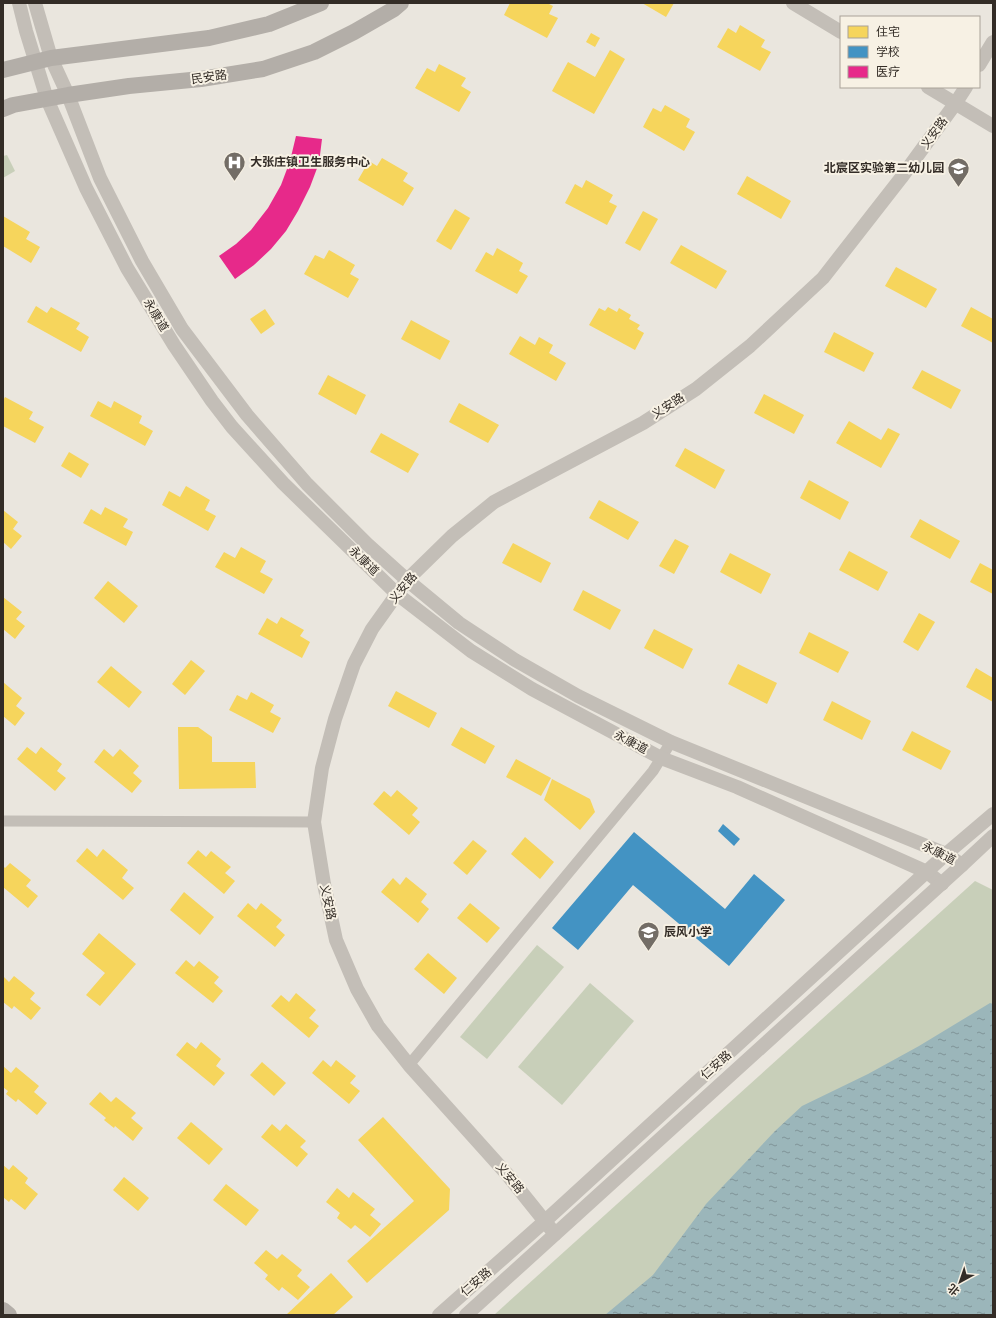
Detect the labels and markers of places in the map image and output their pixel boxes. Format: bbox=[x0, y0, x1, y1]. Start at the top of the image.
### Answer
hospital icon: 大张庄镇卫生服务中心 bbox=[222, 149, 248, 182]
place label: 大张庄镇卫生服务中心 bbox=[250, 153, 370, 170]
school or university icon: 北宸区实验第二幼儿园 bbox=[946, 155, 972, 188]
place label: 北宸区实验第二幼儿园 bbox=[824, 159, 944, 176]
school or university icon: 辰风小学 bbox=[635, 919, 661, 952]
place label: 辰风小学 bbox=[664, 923, 712, 940]

